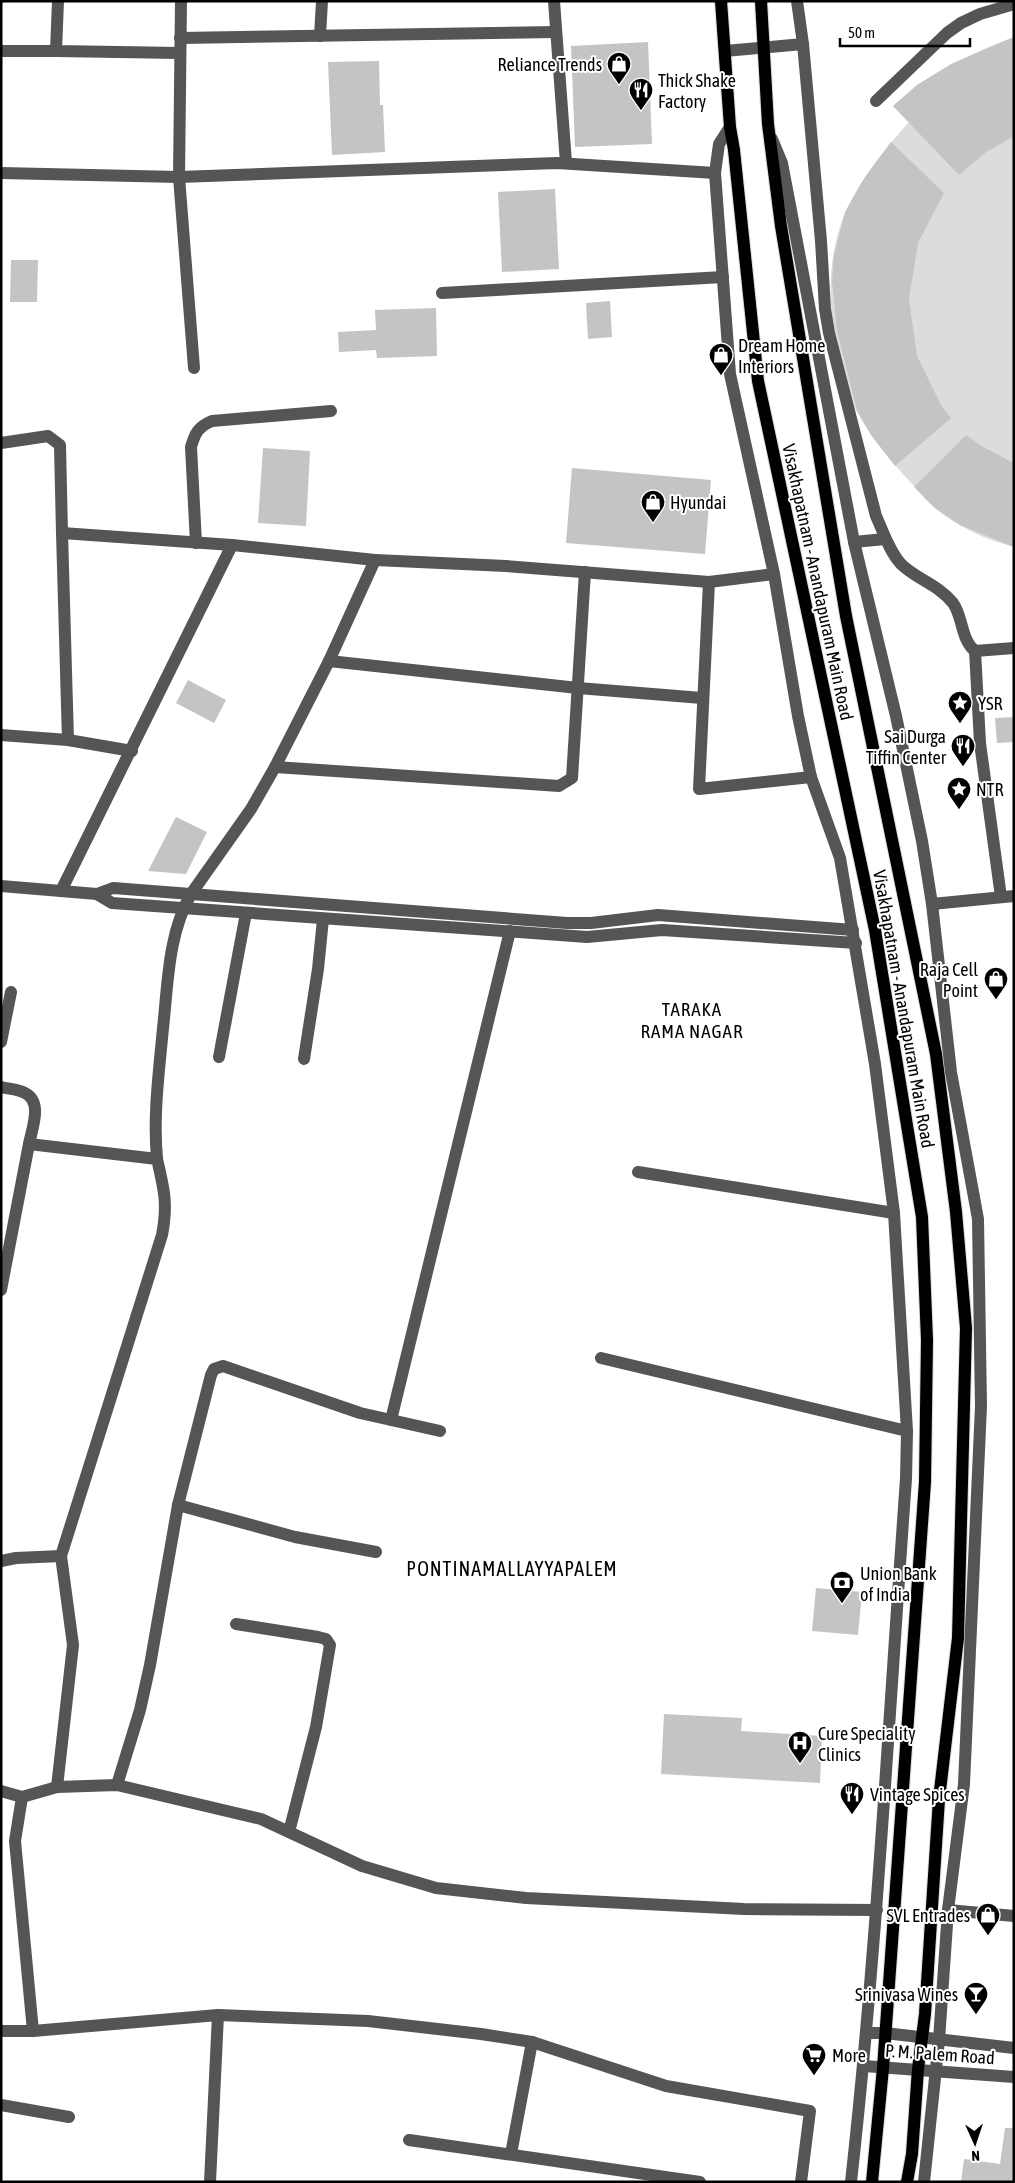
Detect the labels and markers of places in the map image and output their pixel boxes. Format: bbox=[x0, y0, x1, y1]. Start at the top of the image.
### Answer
shop icon: Reliance Trends bbox=[606, 51, 632, 85]
place label: Reliance Trends bbox=[498, 54, 602, 75]
place label: Thick Shake Factory bbox=[658, 70, 736, 112]
restaurant icon: Thick Shake Factory bbox=[628, 77, 654, 111]
place label: Dream Home Interiors bbox=[738, 335, 825, 377]
shop icon: Dream Home Interiors bbox=[708, 342, 734, 376]
shop icon: Hyundai bbox=[640, 489, 666, 523]
place label: Hyundai bbox=[670, 492, 726, 513]
place icon: YSR bbox=[947, 690, 973, 724]
place label: YSR bbox=[978, 693, 1003, 714]
place label: Sai Durga Tiffin Center bbox=[866, 726, 947, 768]
restaurant icon: Sai Durga Tiffin Center bbox=[950, 733, 976, 767]
place icon: NTR bbox=[946, 776, 972, 810]
place label: NTR bbox=[976, 779, 1004, 800]
place label: Raja Cell Point bbox=[920, 959, 978, 1001]
shop icon: Raja Cell Point bbox=[983, 966, 1009, 1000]
place label: Union Bank of India bbox=[860, 1563, 937, 1605]
bank icon: Union Bank of India bbox=[829, 1570, 855, 1604]
place label: Cure Speciality Clinics bbox=[818, 1723, 916, 1765]
hospital icon: Cure Speciality Clinics bbox=[787, 1730, 813, 1764]
restaurant icon: Vintage Spices bbox=[839, 1781, 865, 1815]
place label: Vintage Spices bbox=[870, 1784, 965, 1805]
shop icon: SVL Entrades bbox=[975, 1902, 1001, 1936]
place label: SVL Entrades bbox=[886, 1905, 970, 1926]
bar icon: Srinivasa Wines bbox=[963, 1981, 989, 2015]
place label: Srinivasa Wines bbox=[855, 1984, 958, 2005]
supermarket icon: More bbox=[801, 2042, 827, 2076]
place label: More bbox=[832, 2045, 866, 2066]

